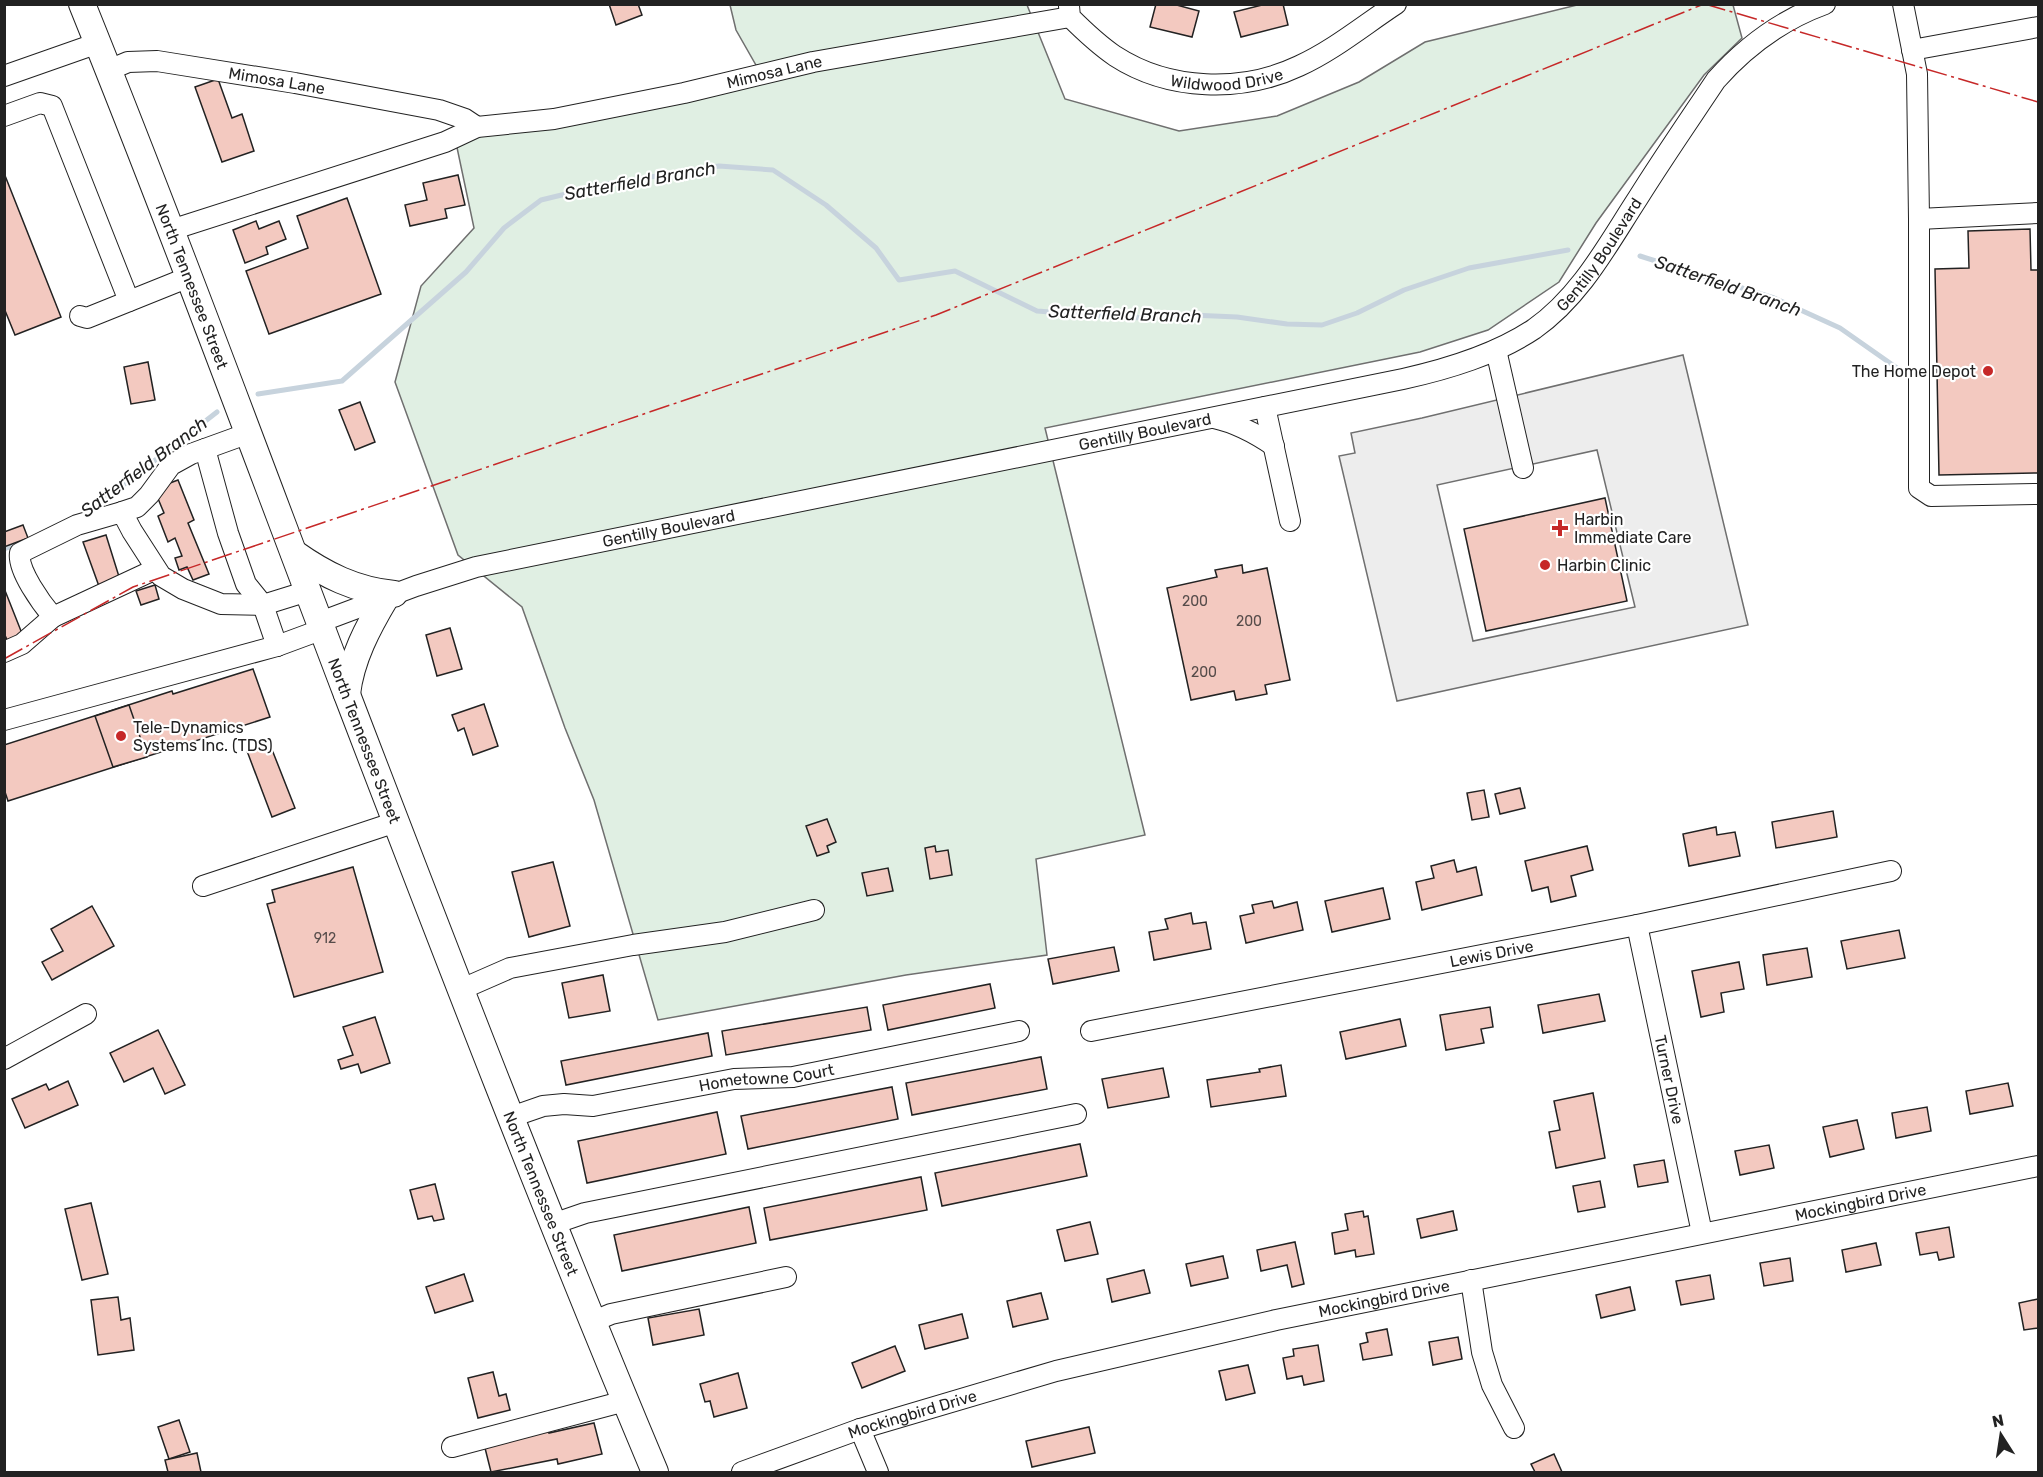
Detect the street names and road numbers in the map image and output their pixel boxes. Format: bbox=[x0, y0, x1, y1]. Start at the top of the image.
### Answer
street label: Mimosa Lane bbox=[725, 52, 824, 92]
street label: Mimosa Lane bbox=[227, 64, 327, 98]
street label: Wildwood Drive bbox=[1169, 64, 1285, 95]
street label: Gentilly Boulevard bbox=[1552, 194, 1646, 315]
street label: North Tennessee Street bbox=[152, 201, 232, 372]
street label: Gentilly Boulevard bbox=[1077, 409, 1213, 455]
street label: Gentilly Boulevard bbox=[601, 506, 737, 551]
street label: North Tennessee Street bbox=[324, 655, 404, 826]
street label: Lewis Drive bbox=[1448, 936, 1535, 971]
street label: Turner Drive bbox=[1650, 1033, 1688, 1126]
street label: Hometowne Court bbox=[697, 1060, 836, 1096]
street label: North Tennessee Street bbox=[499, 1109, 582, 1279]
street label: Mockingbird Drive bbox=[1793, 1180, 1928, 1225]
street label: Mockingbird Drive bbox=[1317, 1276, 1451, 1321]
street label: Mockingbird Drive bbox=[845, 1386, 979, 1443]

